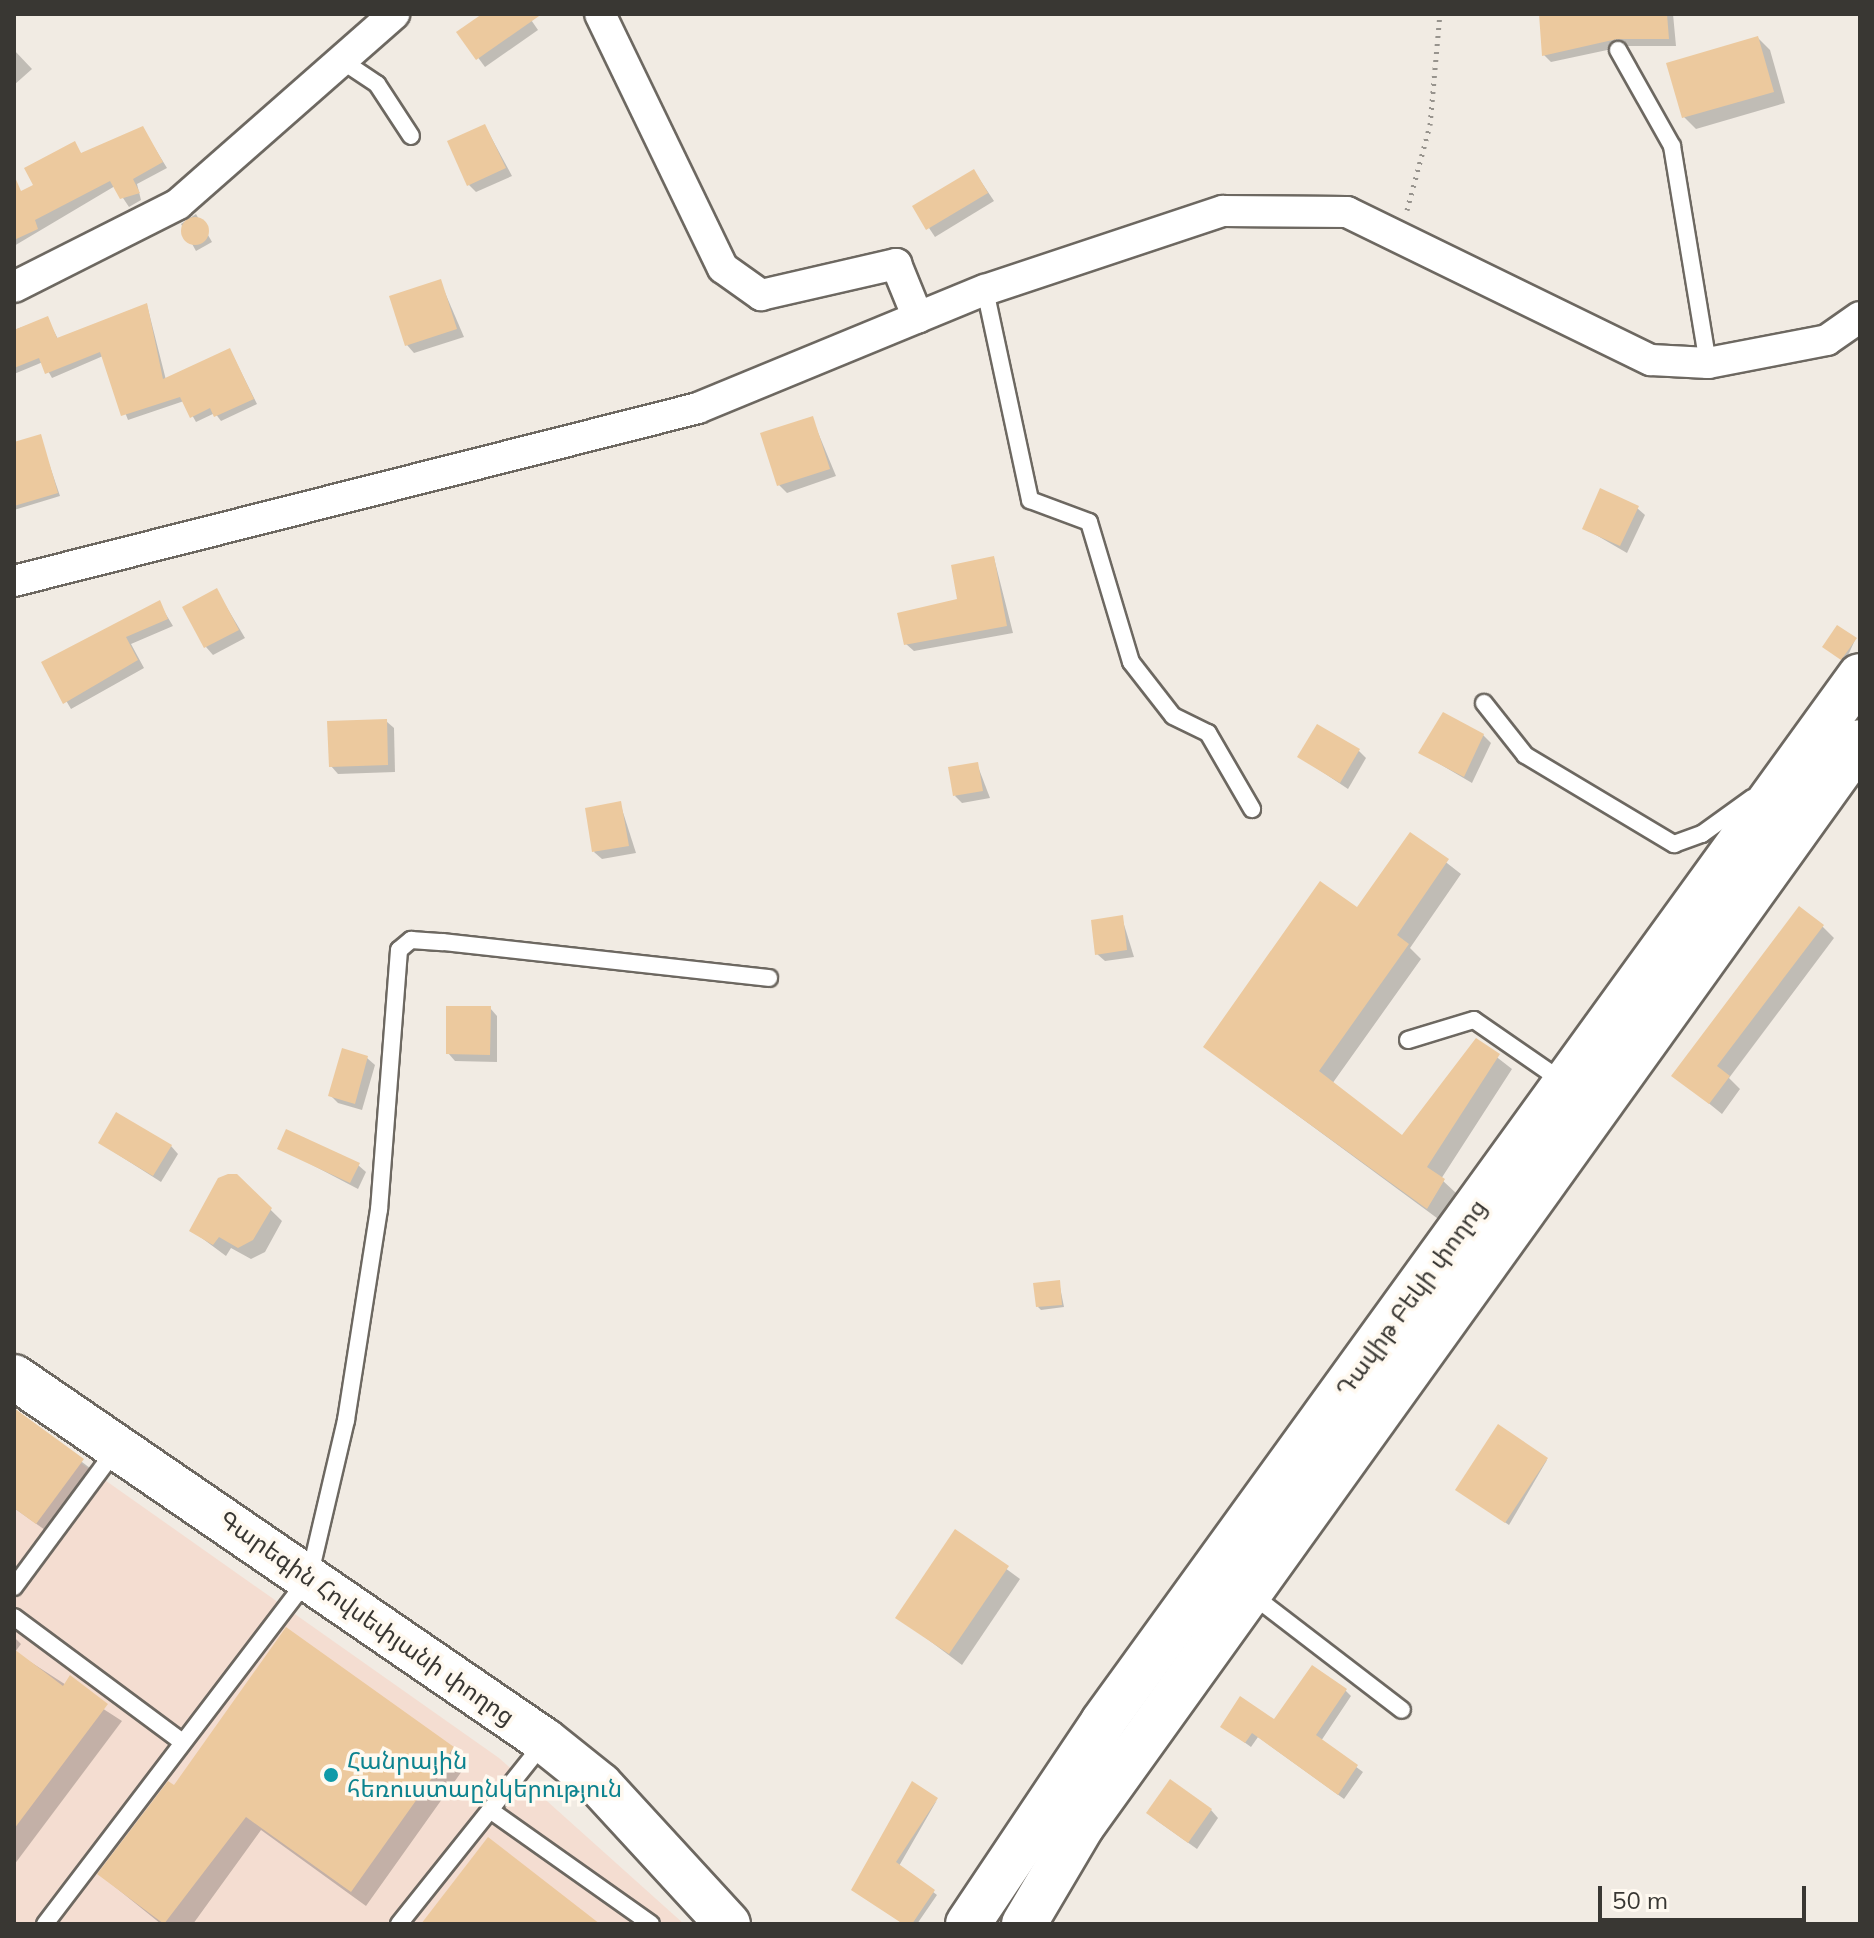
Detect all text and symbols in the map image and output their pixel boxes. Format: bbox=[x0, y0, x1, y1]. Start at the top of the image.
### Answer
street label: Դավիթ Բեկի փողոց bbox=[1330, 1194, 1492, 1402]
street label: Գարեգին Հովսեփյանի փողոց bbox=[214, 1505, 520, 1731]
place label: Հանրային հեռուստաընկերություն bbox=[347, 1747, 622, 1803]
marker: Հանրային հեռուստաընկերություն bbox=[322, 1766, 340, 1784]
scale bar bbox=[1602, 1870, 1810, 1920]
text: 50 m bbox=[1612, 1885, 1668, 1915]

